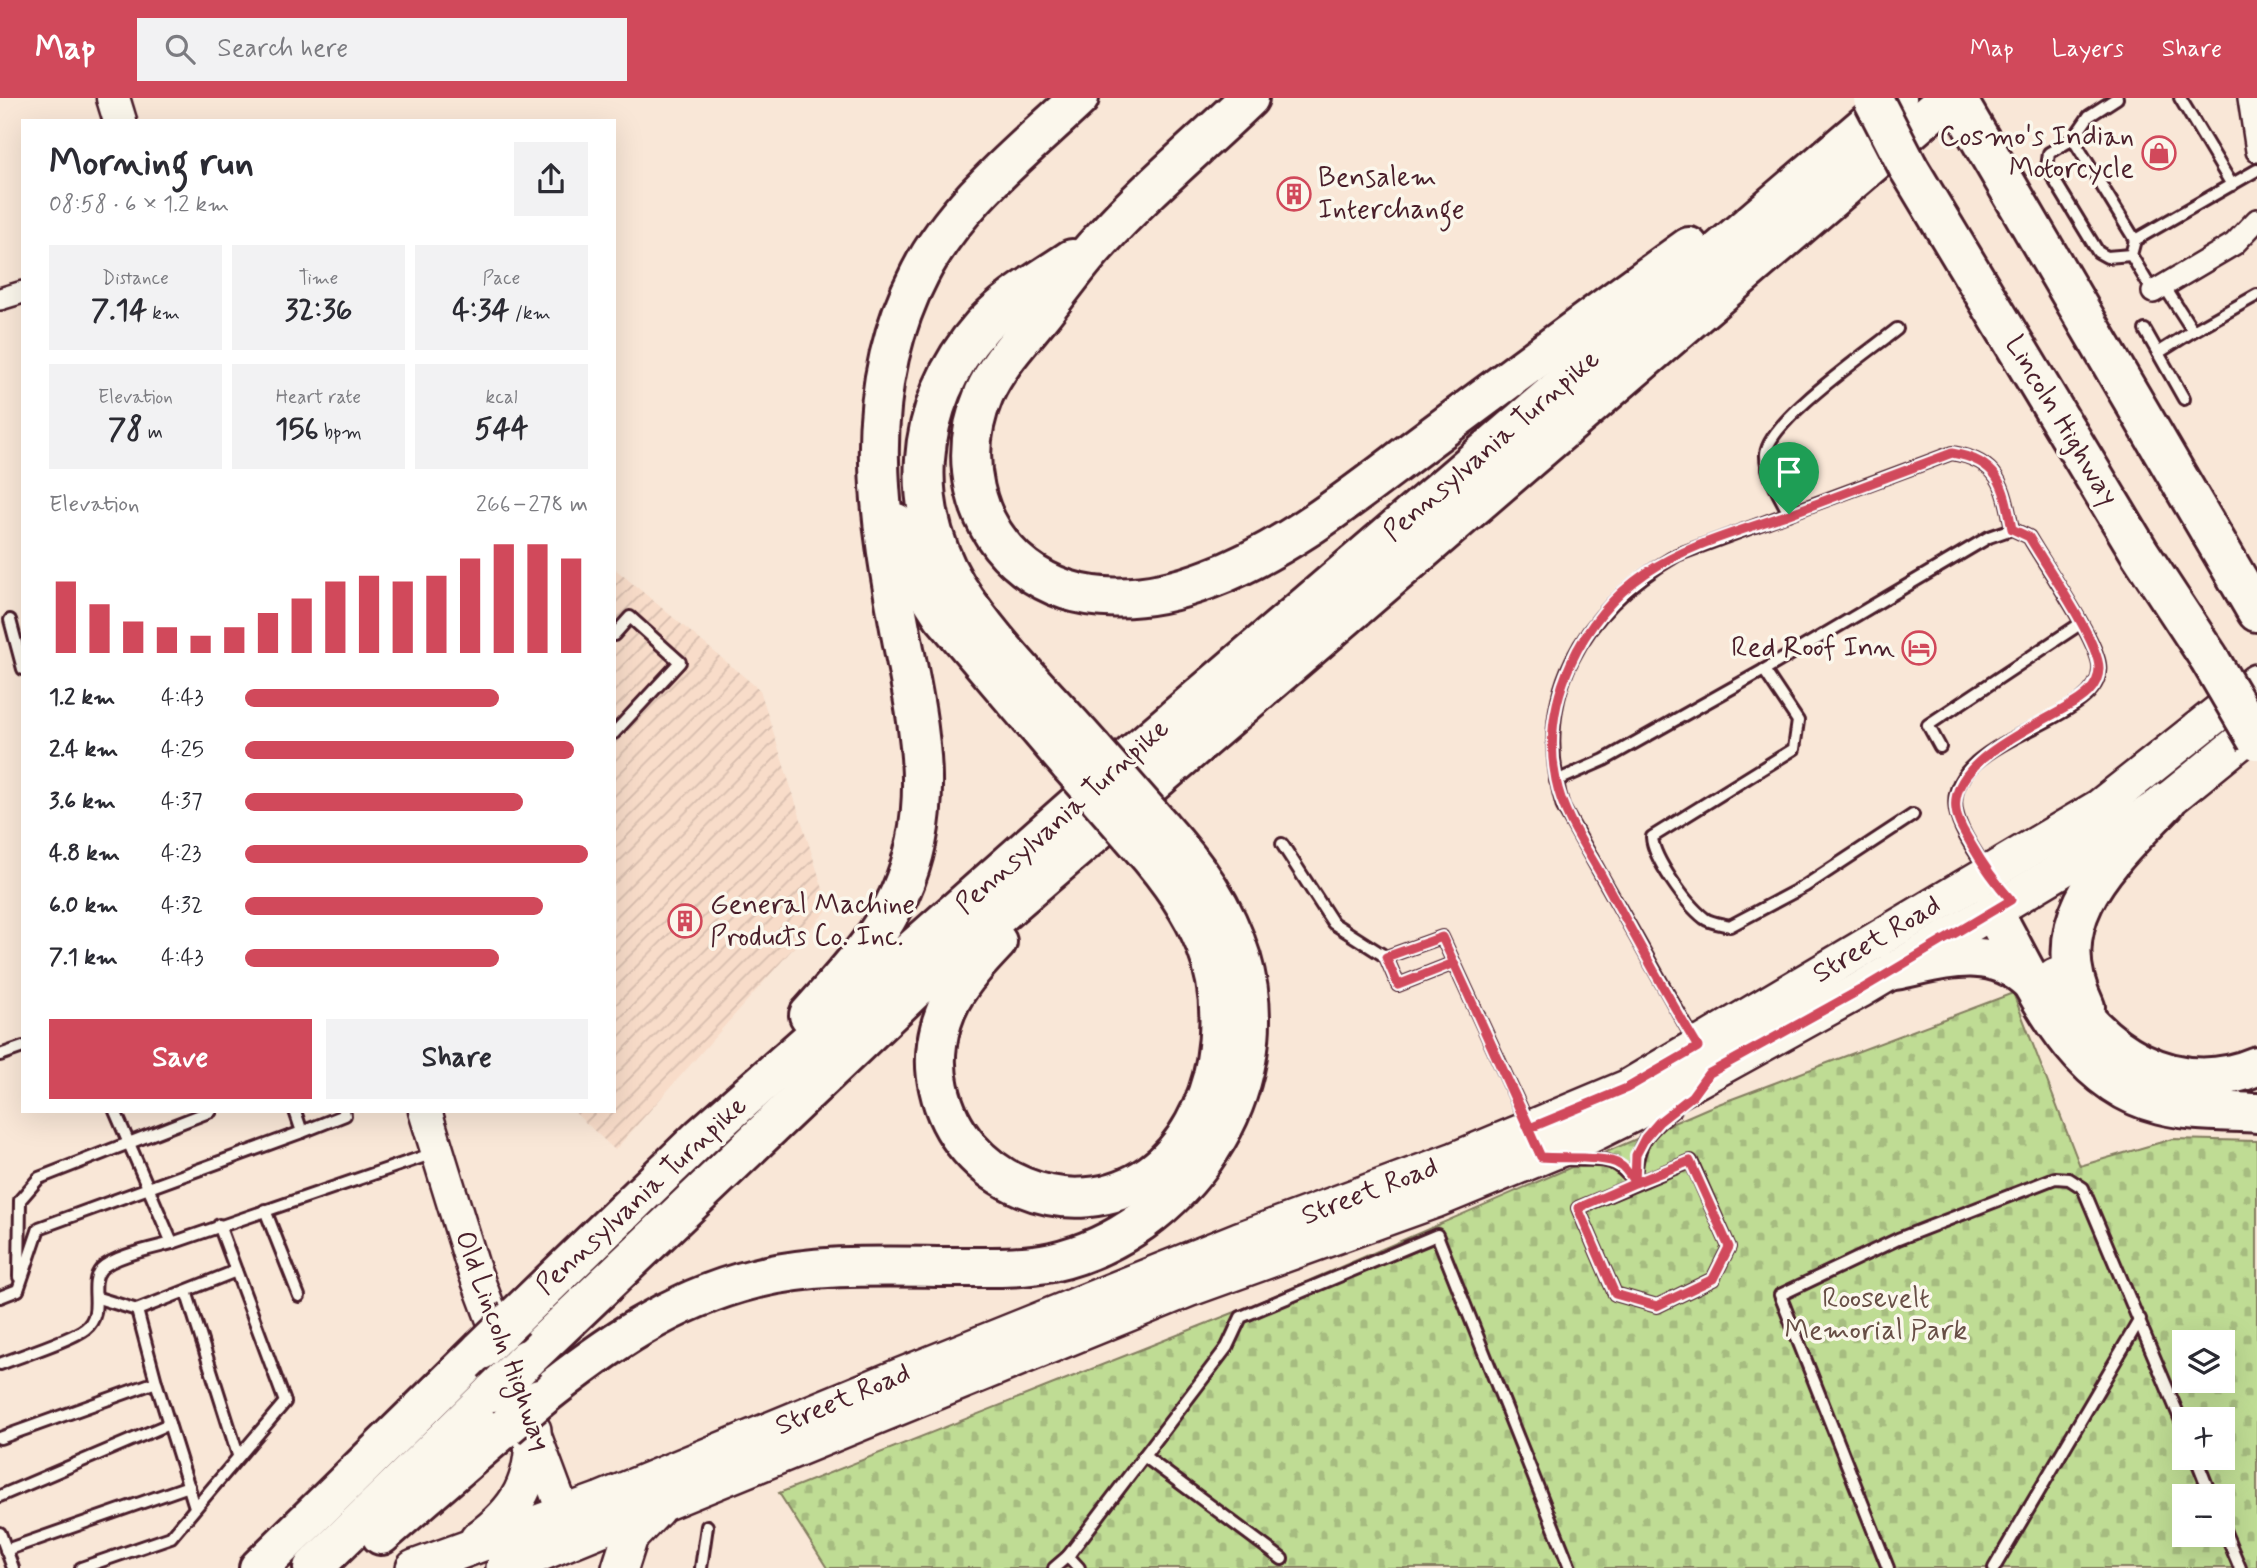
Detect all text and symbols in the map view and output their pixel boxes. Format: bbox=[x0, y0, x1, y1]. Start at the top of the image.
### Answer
search box bbox=[137, 18, 627, 81]
text: Map bbox=[35, 27, 95, 71]
icon: search bbox=[161, 30, 199, 68]
text: Search here bbox=[217, 32, 348, 66]
text: Map bbox=[1970, 34, 2014, 65]
text: Layers bbox=[2052, 34, 2124, 65]
text: Share bbox=[2162, 34, 2222, 65]
place label: Cosmo's Indian Motorcycle bbox=[1940, 119, 2134, 188]
shop icon: Cosmo's Indian Motorcycle bbox=[2140, 134, 2178, 172]
text: Morning run bbox=[49, 139, 254, 188]
button: share bbox=[514, 142, 588, 216]
place label: Bensalem Interchange bbox=[1318, 160, 1465, 232]
building icon: Bensalem Interchange bbox=[1275, 175, 1313, 213]
text: 08:58 · 6 × 1.2 km bbox=[49, 190, 229, 220]
text: Distance bbox=[102, 266, 169, 291]
text: Time bbox=[299, 266, 338, 291]
text: Pace bbox=[483, 266, 520, 291]
text: 7.14 bbox=[91, 291, 147, 330]
text: 32:36 bbox=[285, 291, 352, 330]
text: 4:34 bbox=[452, 291, 510, 330]
text: km bbox=[147, 301, 180, 326]
text: /km bbox=[510, 301, 551, 326]
street label: Lincoln Highway bbox=[1996, 329, 2126, 513]
street label: Pennsylvania Turnpike bbox=[1376, 341, 1608, 551]
text: Elevation bbox=[98, 385, 173, 410]
text: Heart rate bbox=[276, 385, 361, 410]
text: kcal bbox=[486, 385, 517, 410]
text: 78 bbox=[108, 410, 143, 449]
text: 156 bbox=[275, 410, 319, 449]
text: 544 bbox=[475, 410, 528, 449]
text: m bbox=[143, 420, 163, 445]
text: bpm bbox=[319, 420, 362, 445]
pin bbox=[1759, 442, 1819, 514]
icon: arrive bbox=[1770, 453, 1808, 491]
text: Elevation bbox=[49, 490, 140, 520]
text: 266–278 m bbox=[476, 490, 588, 520]
hotel icon: Red Roof Inn bbox=[1900, 629, 1938, 667]
place label: Red Roof Inn bbox=[1731, 630, 1895, 667]
text: 1.2 km bbox=[49, 683, 115, 713]
text: 4:43 bbox=[161, 683, 204, 713]
street label: Pennsylvania Turnpike bbox=[948, 711, 1178, 923]
text: 2.4 km bbox=[49, 735, 118, 765]
text: 4:25 bbox=[161, 735, 204, 765]
text: 3.6 km bbox=[49, 787, 116, 817]
text: 4:37 bbox=[161, 787, 203, 817]
text: 4.8 km bbox=[49, 839, 120, 869]
text: 4:23 bbox=[161, 839, 202, 869]
place label: General Machine Products Co. Inc. bbox=[710, 887, 915, 956]
street label: Street Road bbox=[1806, 887, 1948, 993]
text: 6.0 km bbox=[49, 891, 118, 921]
text: 4:32 bbox=[161, 891, 203, 921]
building icon: General Machine Products Co. Inc. bbox=[666, 902, 704, 940]
text: 7.1 km bbox=[49, 943, 118, 973]
text: 4:43 bbox=[161, 943, 204, 973]
button: Save bbox=[49, 1019, 312, 1099]
button: Share bbox=[326, 1019, 588, 1099]
street label: Pennsylvania Turnpike bbox=[528, 1088, 756, 1304]
street label: Street Road bbox=[1297, 1149, 1443, 1235]
street label: Old Lincoln Highway bbox=[443, 1226, 559, 1457]
park label: Roosevelt Memorial Park bbox=[1785, 1281, 1967, 1350]
map controls bbox=[2172, 1330, 2235, 1547]
button: layers bbox=[2172, 1330, 2235, 1393]
street label: Street Road bbox=[770, 1355, 916, 1445]
button: + bbox=[2172, 1407, 2235, 1470]
button: − bbox=[2172, 1484, 2235, 1547]

